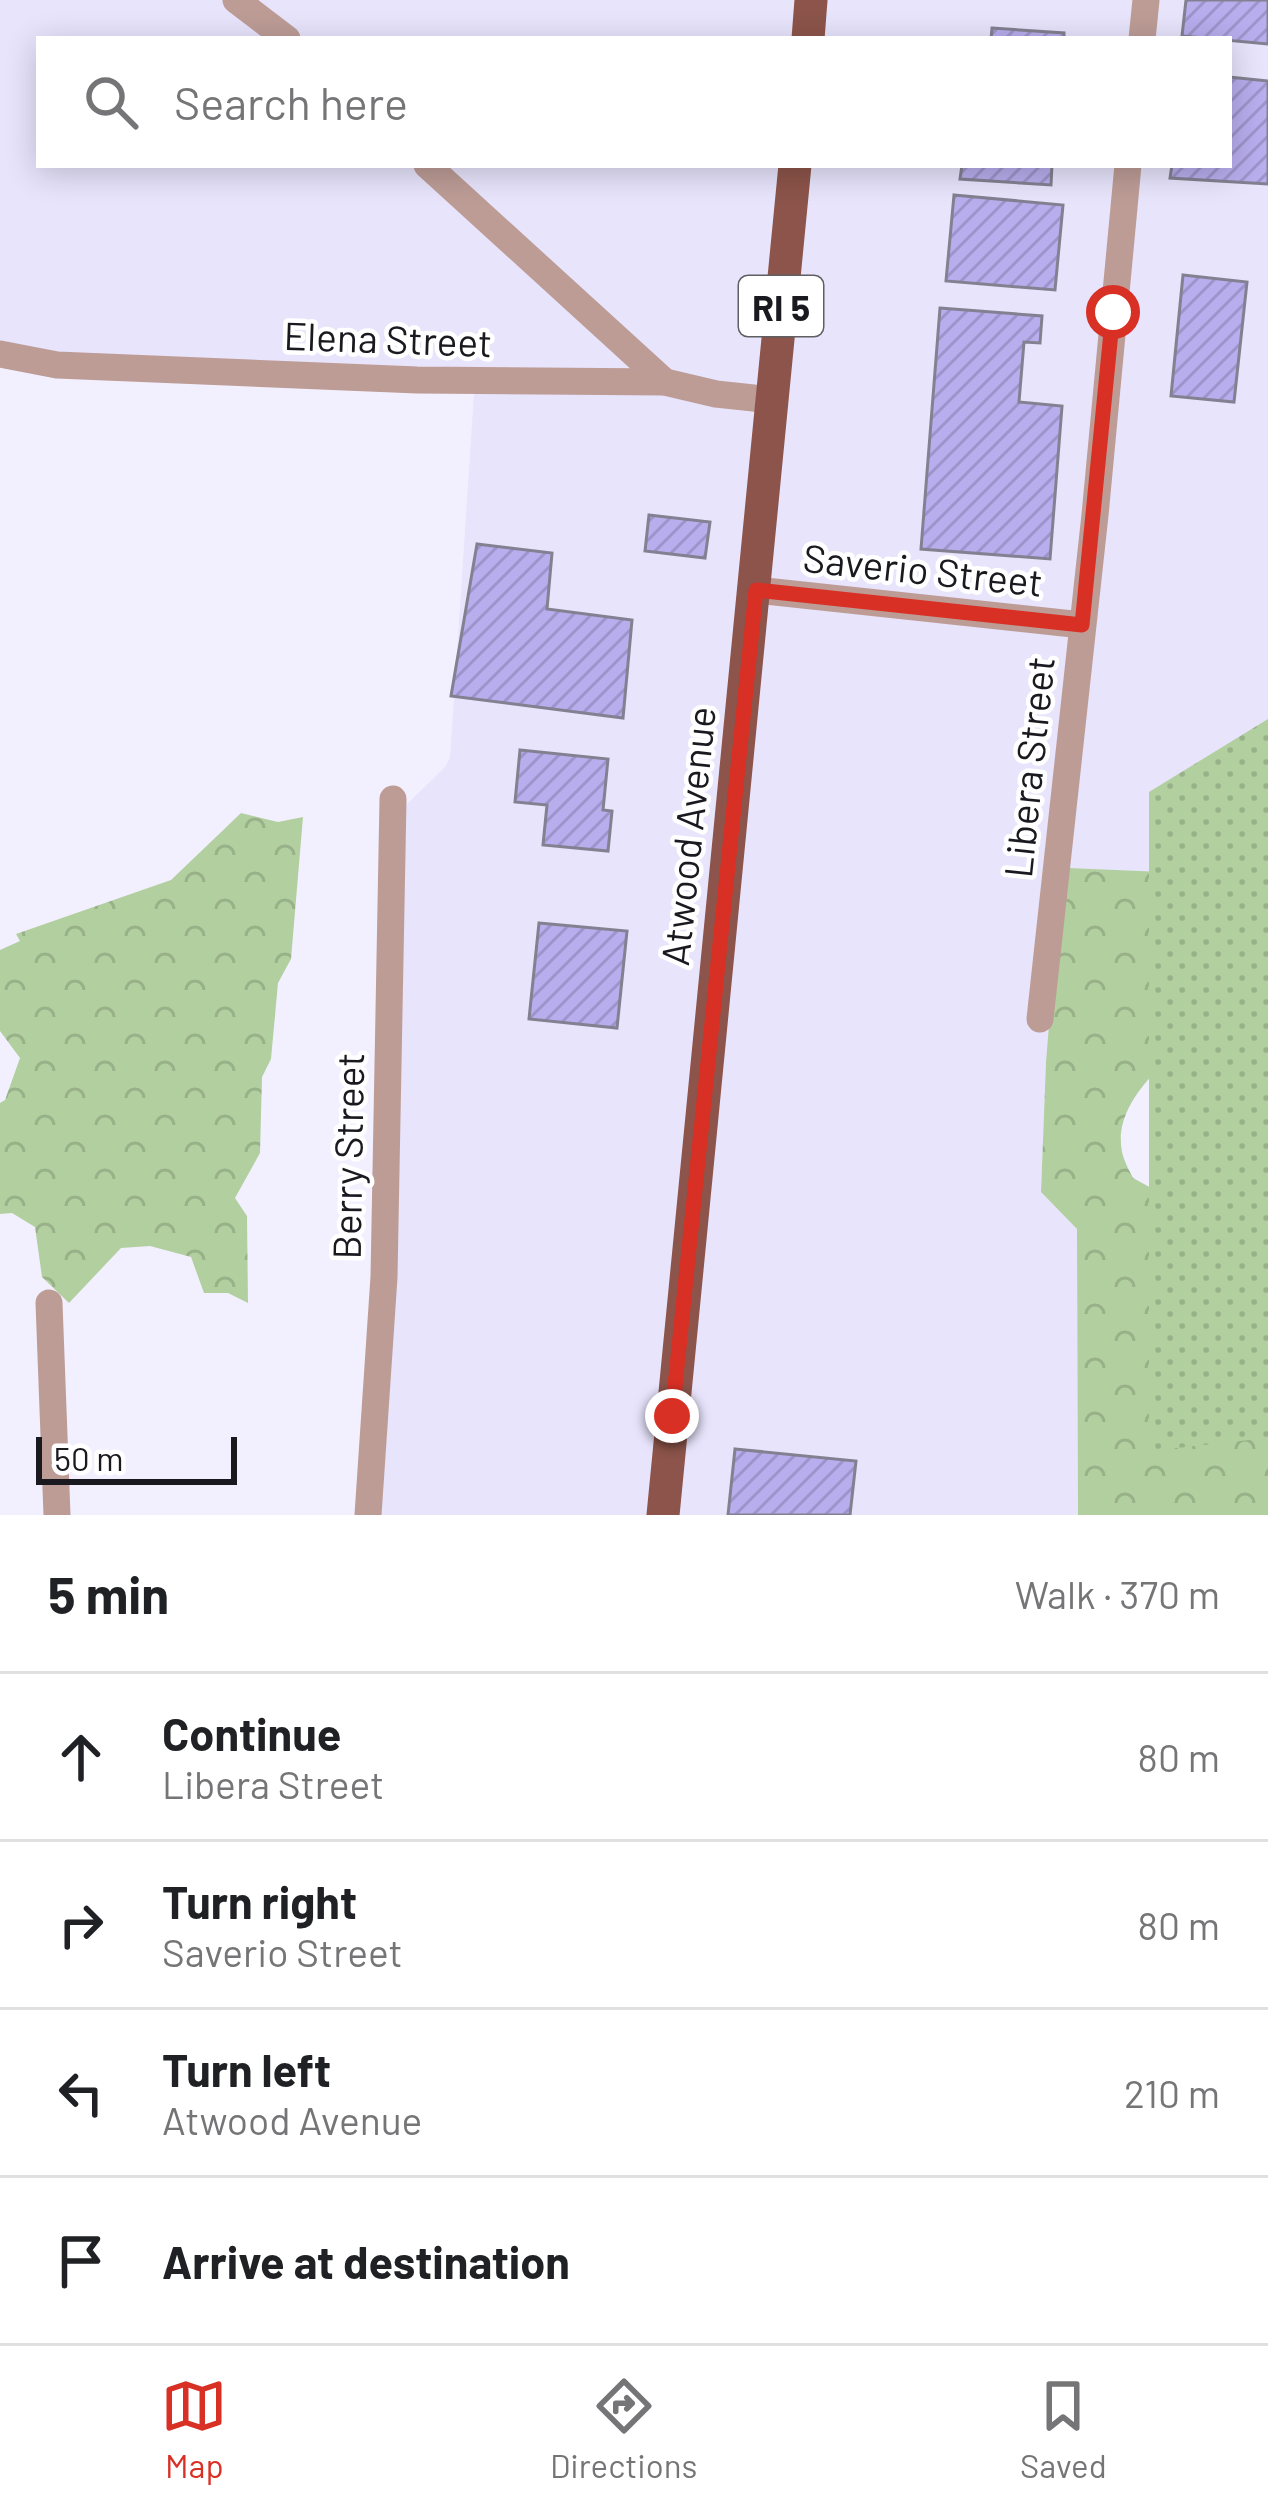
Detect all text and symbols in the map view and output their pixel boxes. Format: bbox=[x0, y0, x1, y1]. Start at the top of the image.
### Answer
search box bbox=[36, 36, 1232, 168]
icon: search bbox=[78, 69, 144, 135]
text: Search here bbox=[174, 75, 408, 129]
road number: RI 5 bbox=[739, 276, 823, 336]
route start bbox=[1086, 285, 1140, 339]
street label: Elena Street bbox=[283, 311, 493, 365]
street label: Saverio Street bbox=[801, 533, 1045, 605]
street label: Libera Street bbox=[993, 654, 1063, 880]
street label: Atwood Avenue bbox=[650, 704, 724, 968]
street label: Berry Street bbox=[322, 1052, 372, 1260]
route end bbox=[645, 1389, 699, 1443]
scale bar bbox=[36, 1431, 237, 1484]
text: 50 m bbox=[54, 1438, 124, 1478]
text: 5 min bbox=[48, 1563, 169, 1624]
text: Walk · 370 m bbox=[1015, 1570, 1220, 1617]
text: Continue bbox=[162, 1706, 341, 1760]
icon: ahead bbox=[48, 1724, 114, 1790]
text: 80 m bbox=[1138, 1733, 1220, 1780]
text: Libera Street bbox=[162, 1760, 384, 1807]
text: Turn right bbox=[162, 1874, 357, 1928]
icon: right bbox=[48, 1892, 114, 1958]
text: 80 m bbox=[1138, 1901, 1220, 1948]
text: Saverio Street bbox=[162, 1928, 403, 1975]
text: Turn left bbox=[162, 2042, 331, 2096]
icon: left bbox=[48, 2060, 114, 2126]
text: 210 m bbox=[1124, 2069, 1220, 2116]
text: Atwood Avenue bbox=[162, 2096, 422, 2143]
icon: arrive bbox=[48, 2228, 114, 2294]
text: Arrive at destination bbox=[162, 2234, 570, 2288]
tab: Map bbox=[161, 2373, 227, 2485]
tab: Directions bbox=[550, 2373, 697, 2485]
tab: Saved bbox=[1020, 2373, 1107, 2485]

